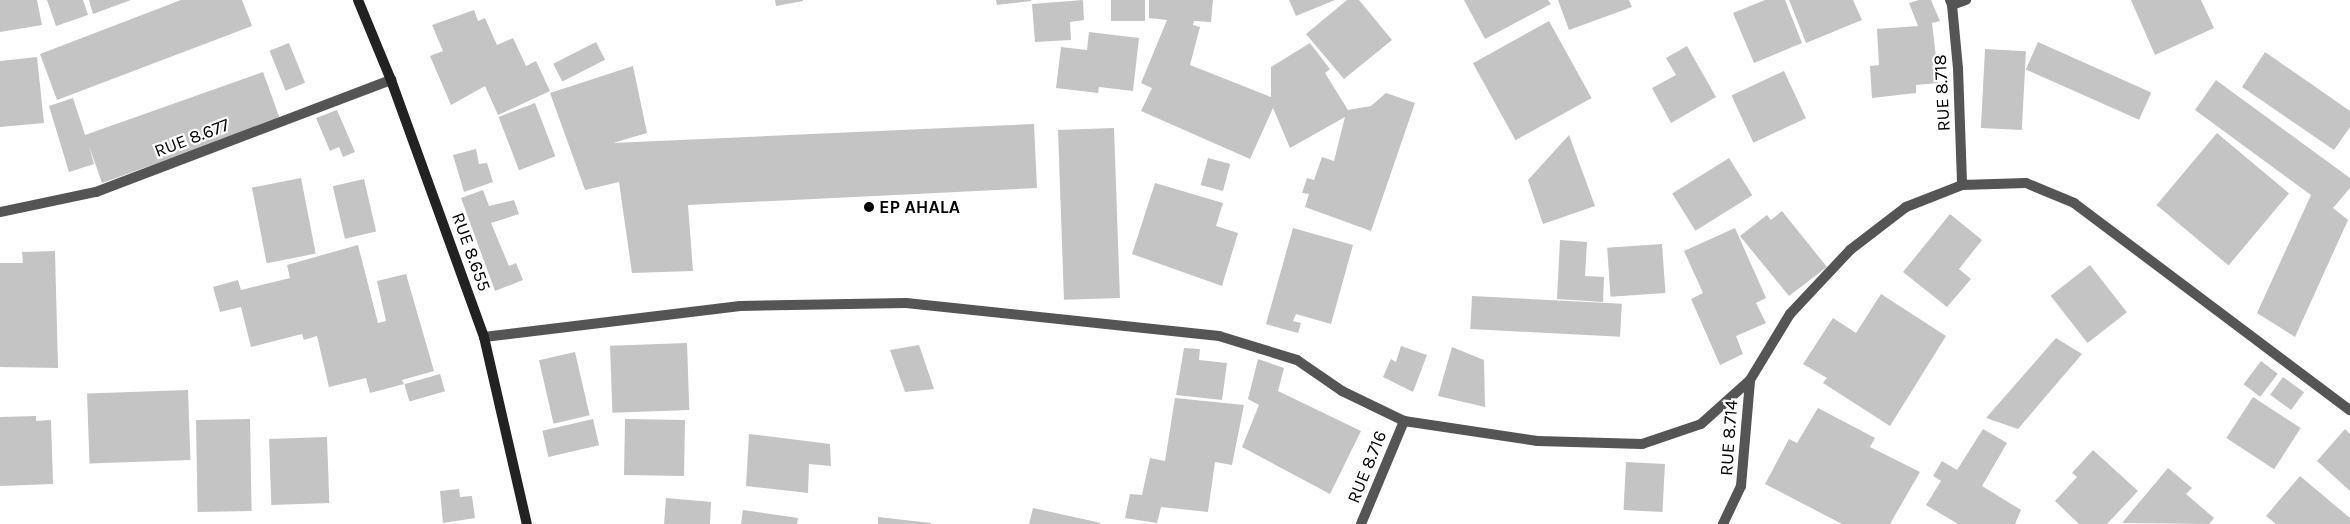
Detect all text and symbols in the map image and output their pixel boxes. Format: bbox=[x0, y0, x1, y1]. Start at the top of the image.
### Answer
street label: RUE 8.718 bbox=[1929, 54, 1955, 132]
street label: RUE 8.677 bbox=[151, 114, 233, 162]
place label: EP AHALA bbox=[879, 196, 960, 218]
marker: EP AHALA bbox=[863, 201, 875, 213]
street label: RUE 8.655 bbox=[447, 210, 495, 294]
street label: RUE 8.714 bbox=[1716, 399, 1742, 477]
street label: RUE 8.716 bbox=[1343, 428, 1391, 506]

